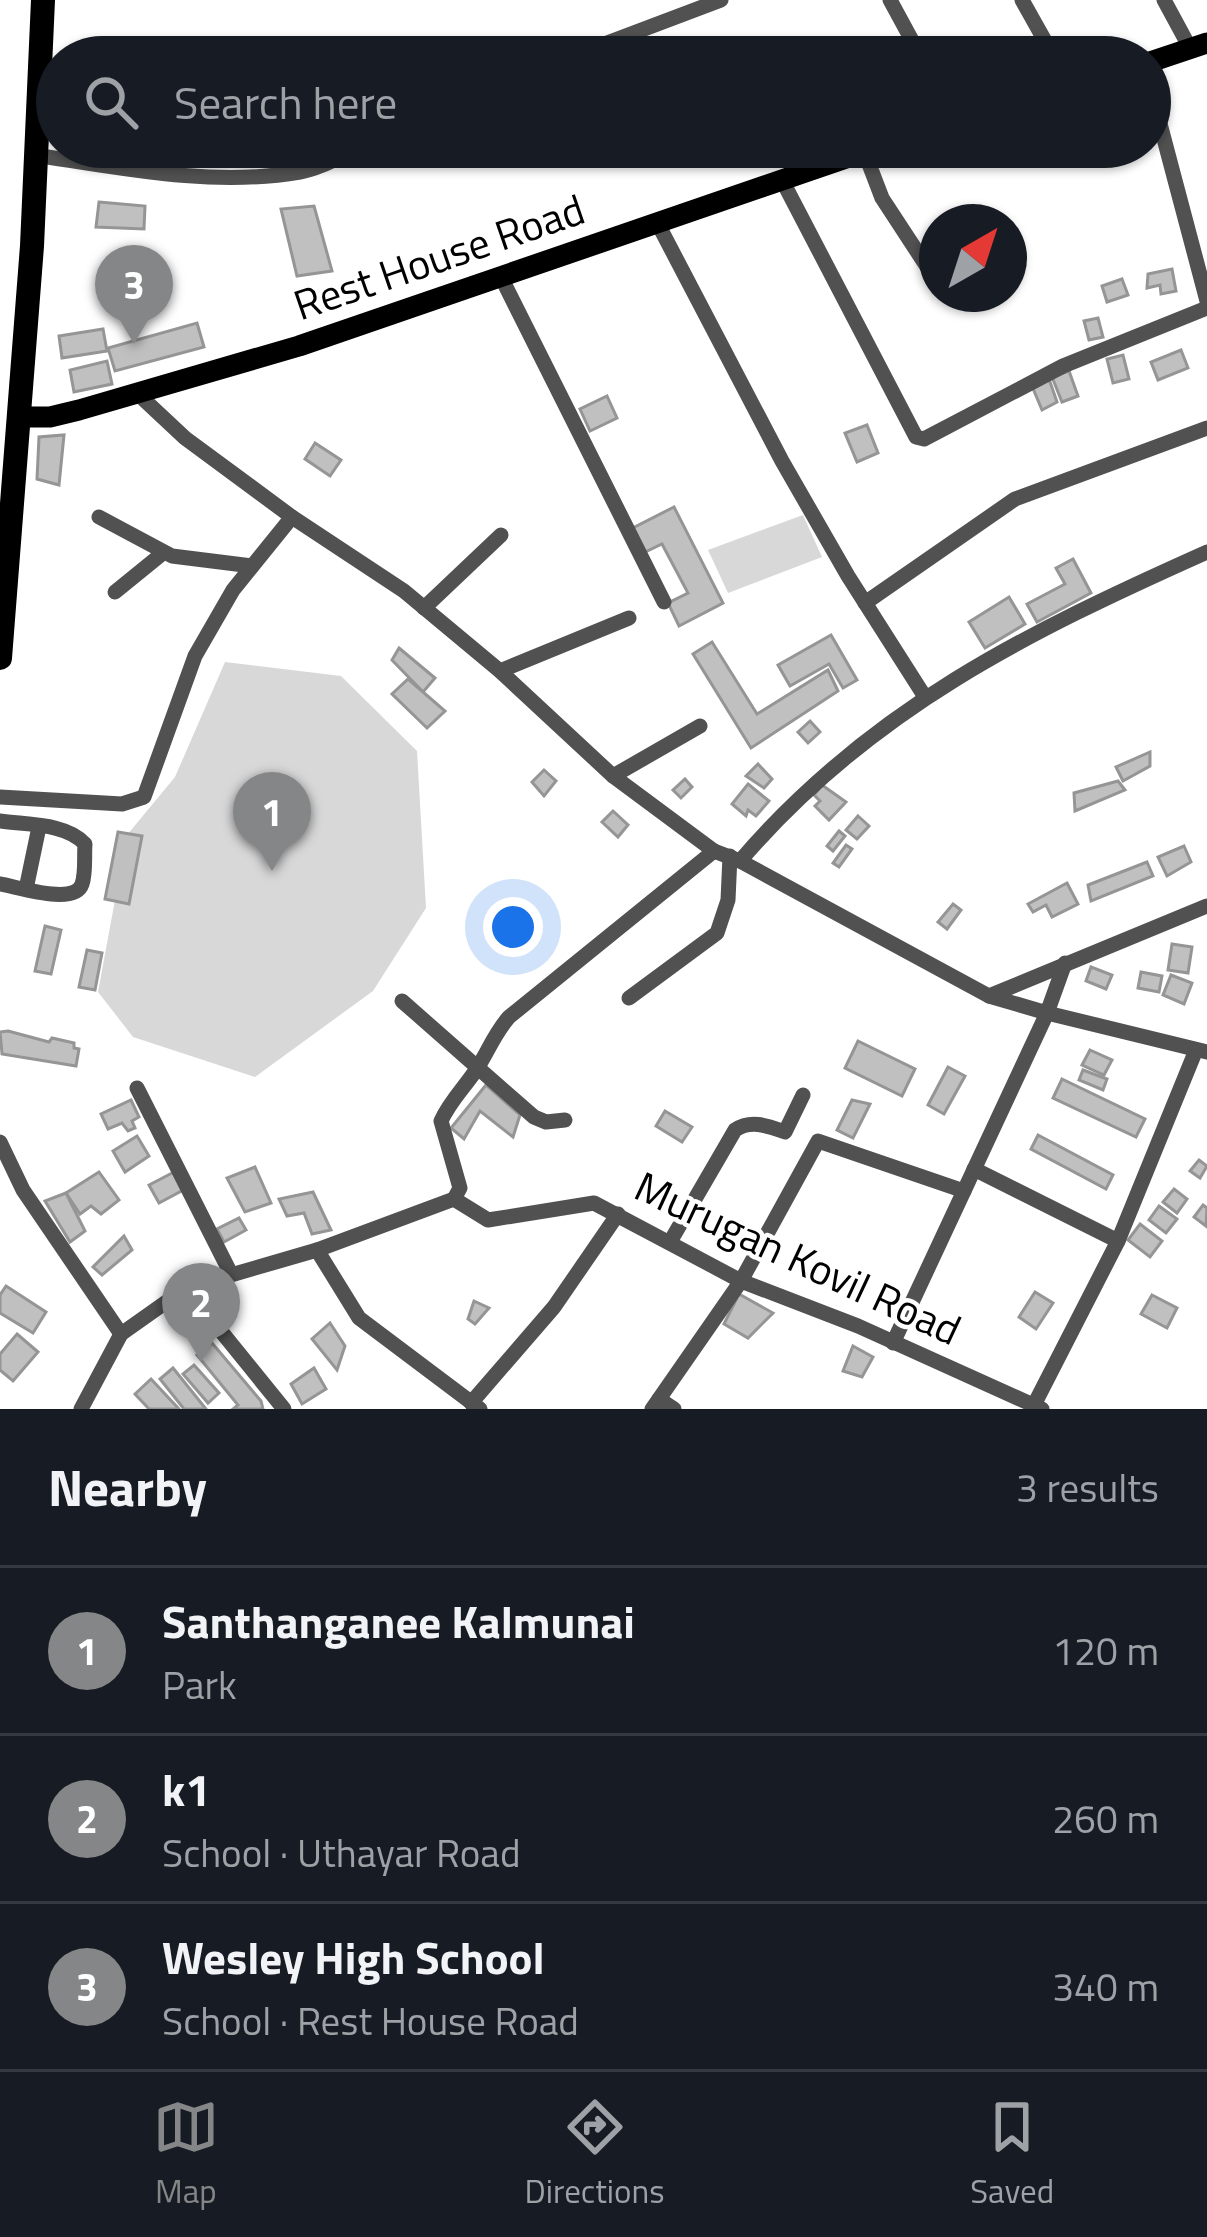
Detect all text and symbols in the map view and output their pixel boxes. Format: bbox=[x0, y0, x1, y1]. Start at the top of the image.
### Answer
search box bbox=[36, 36, 1171, 168]
text: Search here bbox=[174, 68, 397, 136]
icon: search bbox=[78, 69, 144, 135]
street label: Rest House Road bbox=[285, 176, 593, 336]
north arrow bbox=[919, 204, 1027, 312]
pin: 3 bbox=[95, 245, 173, 344]
pin: 1 bbox=[233, 772, 311, 871]
your location bbox=[483, 897, 543, 957]
street label: Murugan Kovil Road bbox=[625, 1153, 972, 1361]
pin: 2 bbox=[162, 1263, 240, 1362]
text: Nearby bbox=[48, 1448, 207, 1526]
text: 3 results bbox=[1016, 1458, 1159, 1517]
text: Santhanganee Kalmunai bbox=[162, 1587, 635, 1655]
text: 1 bbox=[76, 1621, 98, 1680]
text: 120 m bbox=[1052, 1621, 1159, 1680]
text: Park bbox=[162, 1655, 237, 1714]
text: k1 bbox=[162, 1755, 210, 1823]
text: 2 bbox=[76, 1789, 98, 1848]
text: 260 m bbox=[1052, 1789, 1159, 1848]
text: School · Uthayar Road bbox=[162, 1823, 521, 1882]
text: Wesley High School bbox=[162, 1923, 545, 1991]
text: 3 bbox=[76, 1957, 98, 2016]
text: 340 m bbox=[1052, 1957, 1159, 2016]
text: School · Rest House Road bbox=[162, 1991, 579, 2050]
tab: Map bbox=[153, 2094, 219, 2216]
tab: Directions bbox=[525, 2094, 664, 2216]
tab: Saved bbox=[970, 2094, 1054, 2216]

